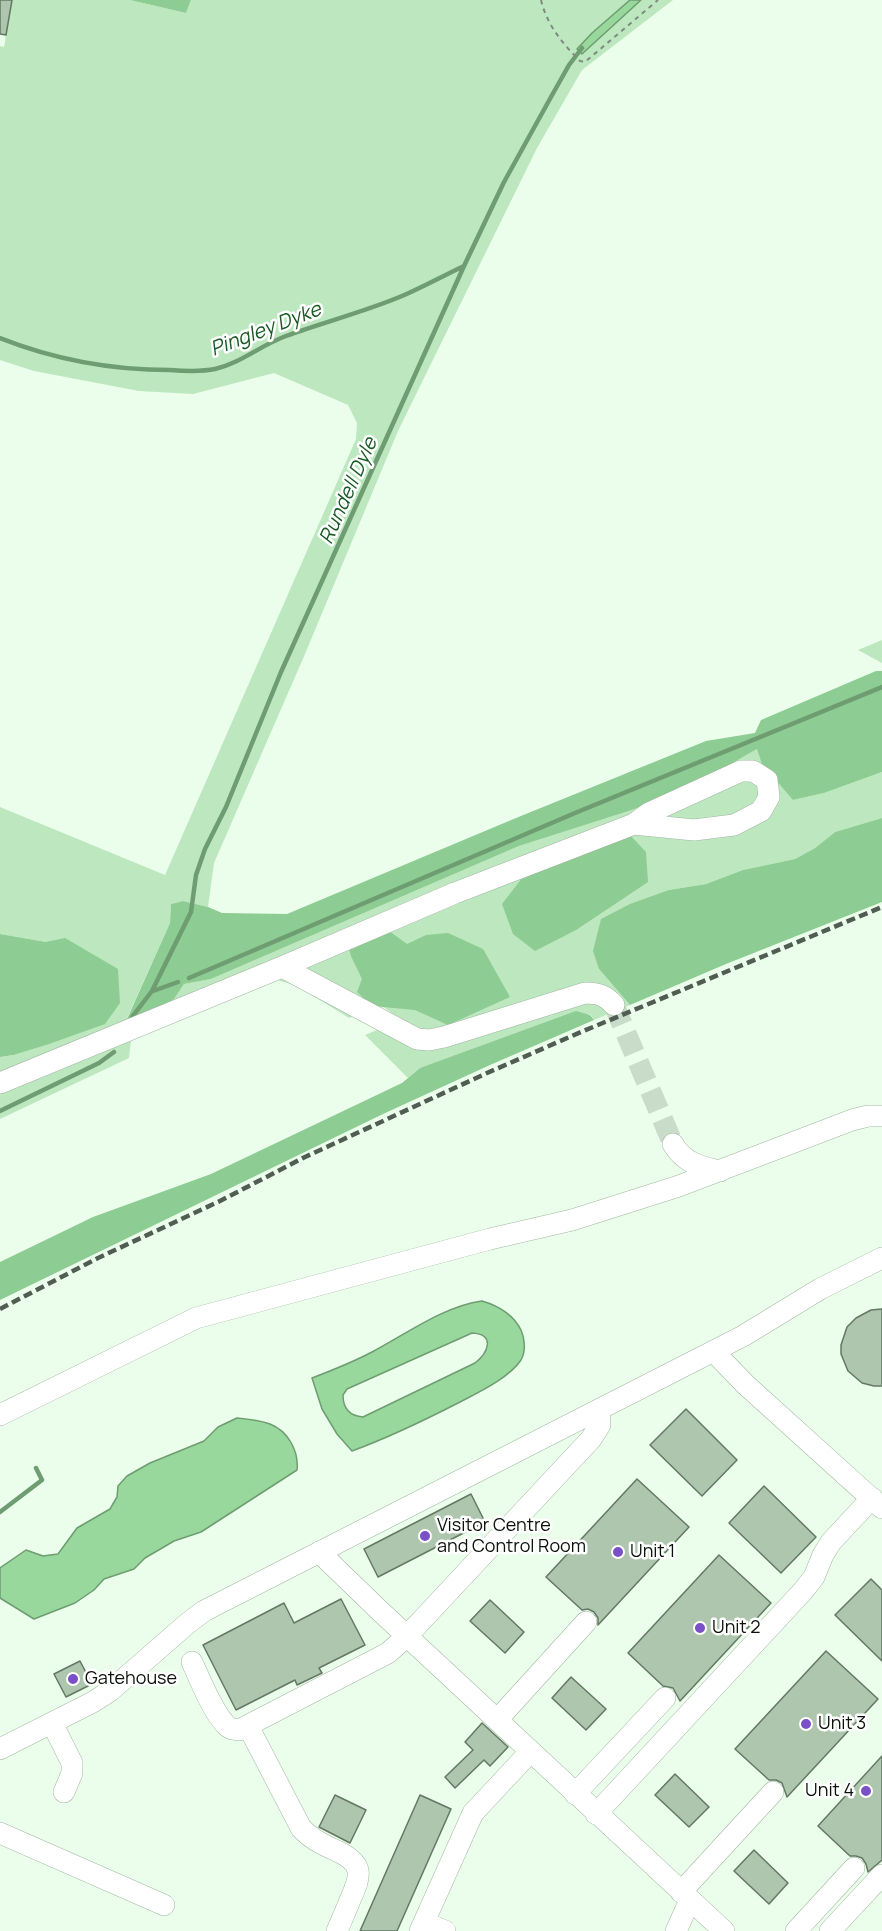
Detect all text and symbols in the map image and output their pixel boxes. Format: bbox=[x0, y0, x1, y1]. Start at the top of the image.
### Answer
water label: Pingley Dyke bbox=[207, 298, 325, 362]
water label: Rundell Dyle bbox=[315, 434, 383, 548]
place label: Visitor Centre and Control Room bbox=[437, 1515, 586, 1558]
marker: Visitor Centre and Control Room bbox=[418, 1529, 432, 1543]
place label: Unit 1 bbox=[630, 1541, 675, 1563]
marker: Unit 1 bbox=[611, 1545, 625, 1559]
place label: Unit 2 bbox=[712, 1617, 761, 1639]
marker: Unit 2 bbox=[693, 1621, 707, 1635]
place label: Gatehouse bbox=[85, 1668, 177, 1690]
marker: Gatehouse bbox=[66, 1672, 80, 1686]
place label: Unit 3 bbox=[818, 1713, 866, 1735]
marker: Unit 3 bbox=[799, 1717, 813, 1731]
place label: Unit 4 bbox=[805, 1780, 854, 1802]
marker: Unit 4 bbox=[859, 1784, 873, 1798]

